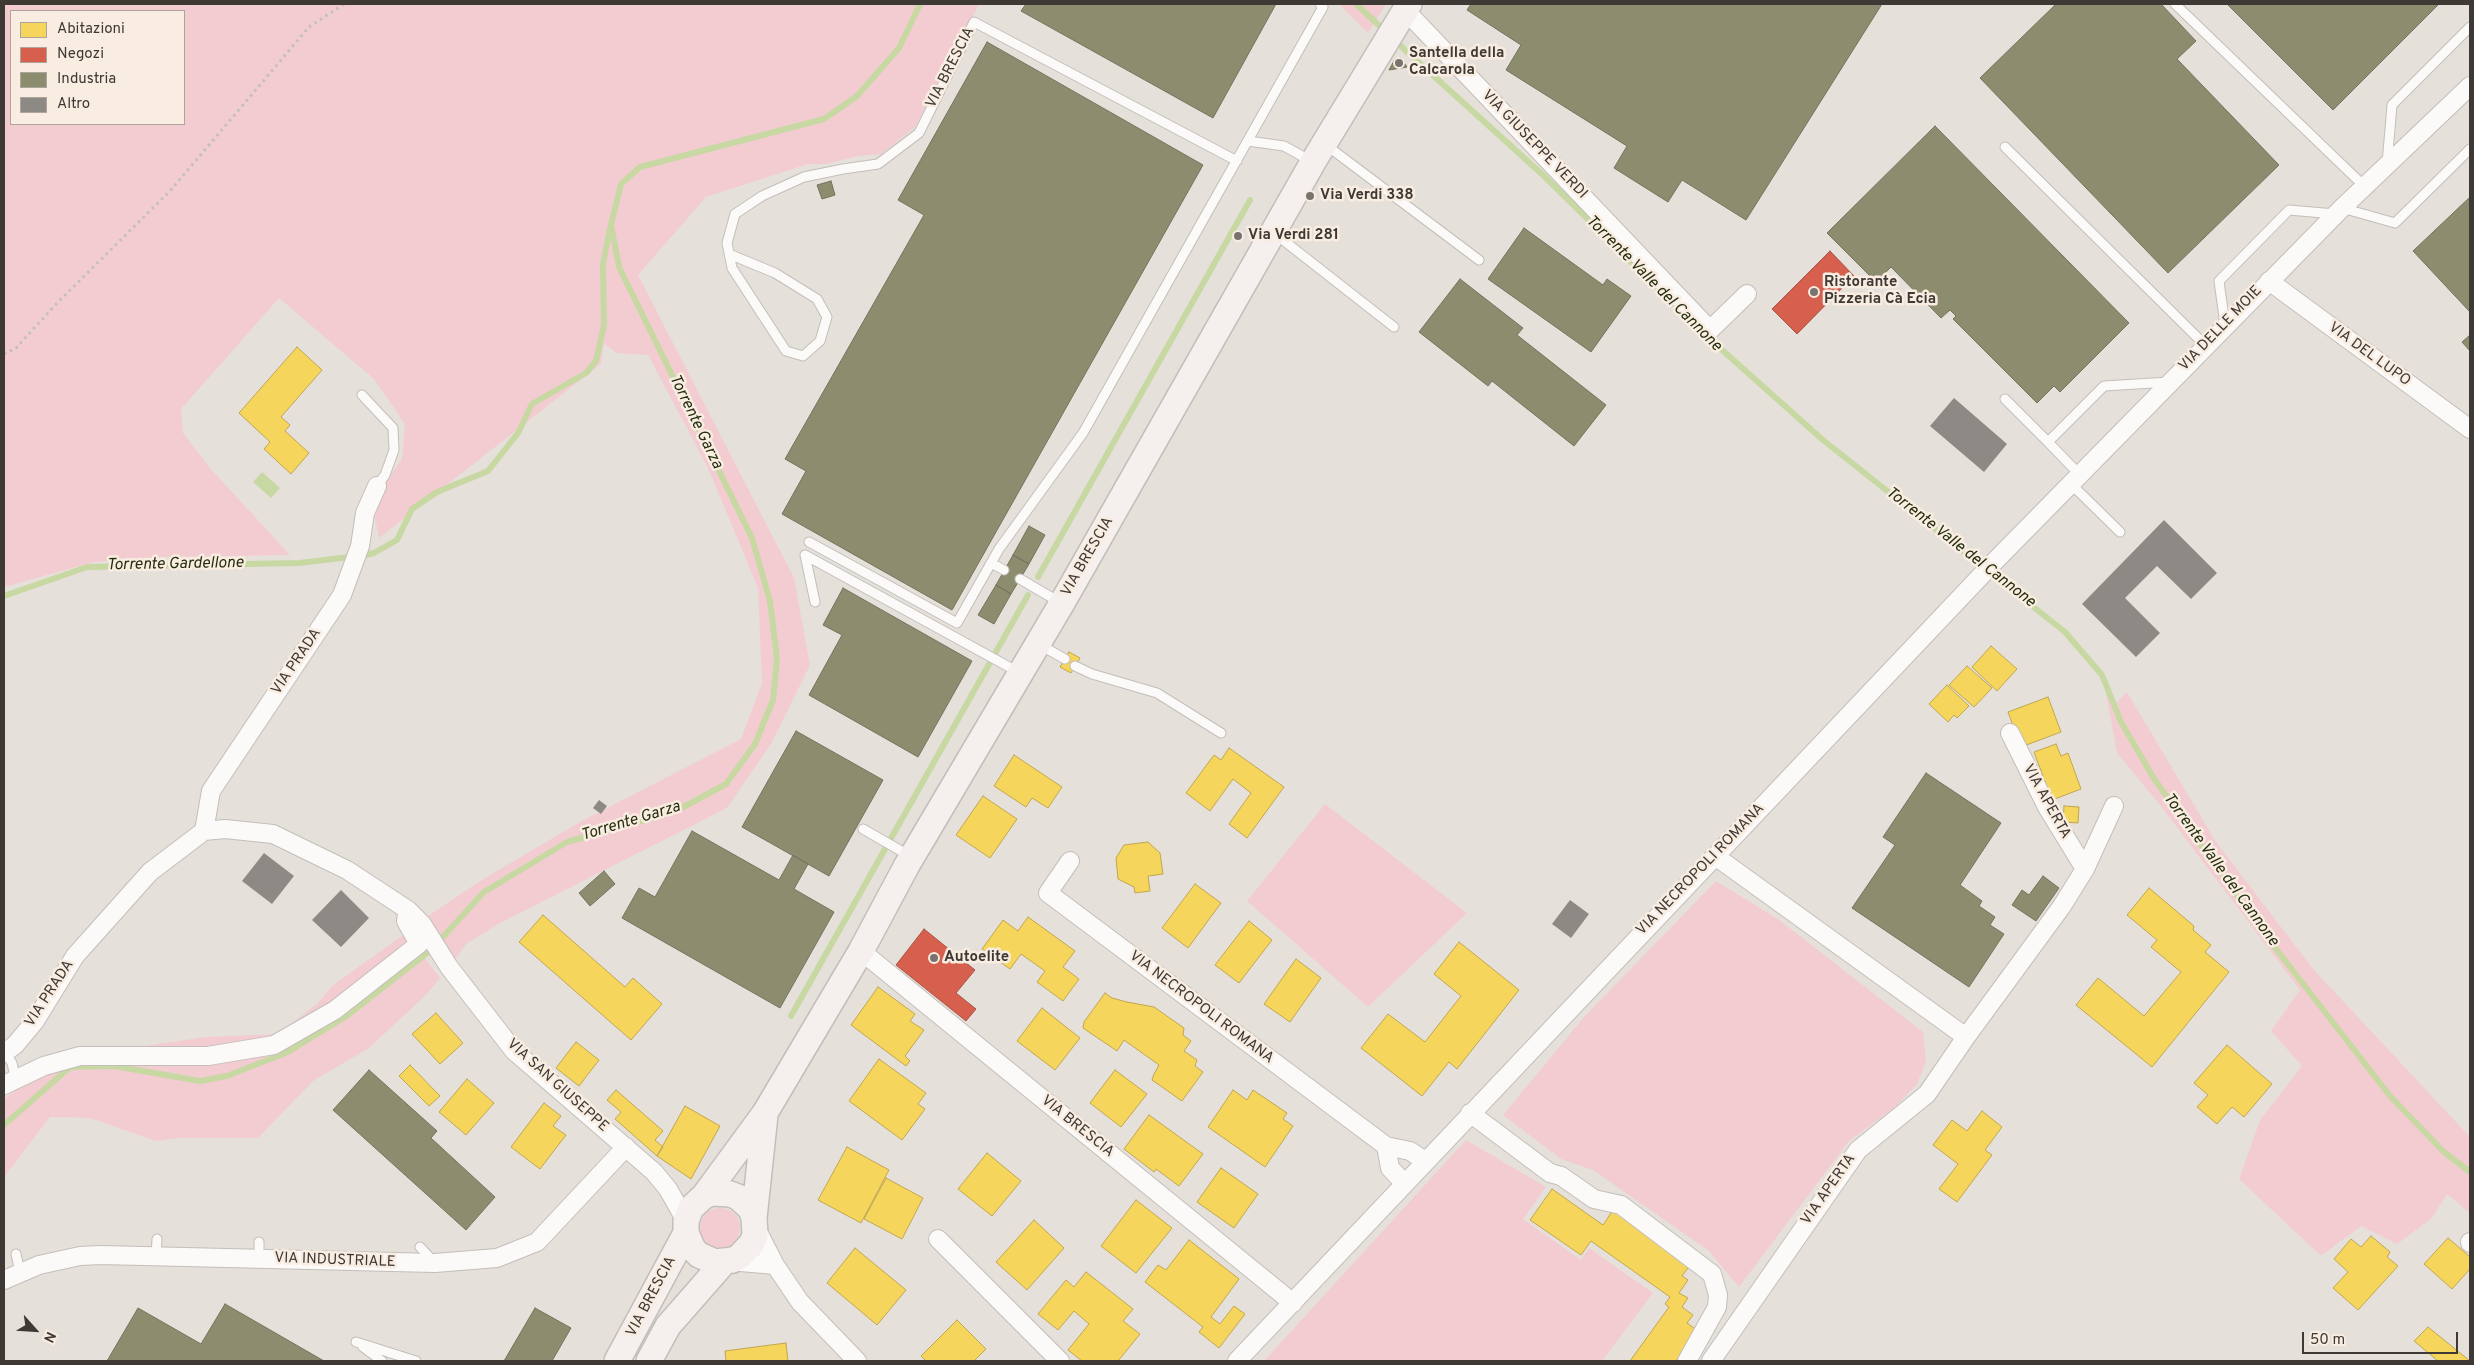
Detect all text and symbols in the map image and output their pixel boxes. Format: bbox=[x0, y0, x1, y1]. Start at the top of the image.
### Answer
legend bbox=[10, 10, 185, 125]
text: Abitazioni bbox=[57, 20, 125, 39]
street label: VIA BRESCIA bbox=[923, 24, 979, 112]
text: Negozi bbox=[57, 45, 104, 64]
place label: Santella della Calcarola bbox=[1409, 45, 1504, 80]
marker: Santella della Calcarola bbox=[1393, 57, 1405, 69]
text: Industria bbox=[57, 70, 116, 89]
street label: VIA GIUSEPPE VERDI bbox=[1477, 87, 1591, 203]
text: Altro bbox=[57, 95, 90, 114]
place label: Via Verdi 338 bbox=[1320, 187, 1414, 205]
marker: Via Verdi 338 bbox=[1304, 190, 1316, 202]
water label: Torrente Valle del Cannone bbox=[1581, 212, 1725, 356]
place label: Via Verdi 281 bbox=[1248, 227, 1339, 245]
marker: Via Verdi 281 bbox=[1232, 230, 1244, 242]
place label: Ristorante Pizzeria Cà Ecia bbox=[1824, 274, 1936, 309]
street label: VIA DELLE MOIE bbox=[2176, 283, 2266, 375]
marker: Ristorante Pizzeria Cà Ecia bbox=[1808, 286, 1820, 298]
street label: VIA DEL LUPO bbox=[2324, 319, 2414, 391]
water label: Torrente Garza bbox=[664, 372, 726, 472]
water label: Torrente Valle del Cannone bbox=[1881, 484, 2039, 612]
street label: VIA BRESCIA bbox=[1058, 514, 1118, 600]
water label: Torrente Gardellone bbox=[106, 554, 244, 576]
street label: VIA PRADA bbox=[268, 625, 326, 699]
street label: VIA APERTA bbox=[2018, 762, 2074, 842]
water label: Torrente Valle del Cannone bbox=[2158, 790, 2282, 950]
water label: Torrente Garza bbox=[579, 798, 683, 846]
street label: VIA NECROPOLI ROMANA bbox=[1633, 800, 1769, 940]
street label: VIA NECROPOLI ROMANA bbox=[1125, 948, 1277, 1068]
place label: Autoelite bbox=[944, 949, 1009, 967]
marker: Autoelite bbox=[928, 952, 940, 964]
street label: VIA PRADA bbox=[22, 957, 78, 1031]
street label: VIA SAN GIUSEPPE bbox=[502, 1036, 612, 1136]
street label: VIA BRESCIA bbox=[1037, 1092, 1117, 1162]
street label: VIA APERTA bbox=[1798, 1151, 1860, 1229]
street label: VIA INDUSTRIALE bbox=[274, 1250, 396, 1272]
street label: VIA BRESCIA bbox=[623, 1254, 681, 1340]
north arrow bbox=[10, 1305, 60, 1355]
scale bar bbox=[2304, 1322, 2460, 1354]
text: N bbox=[39, 1329, 59, 1345]
text: 50 m bbox=[2310, 1331, 2345, 1350]

